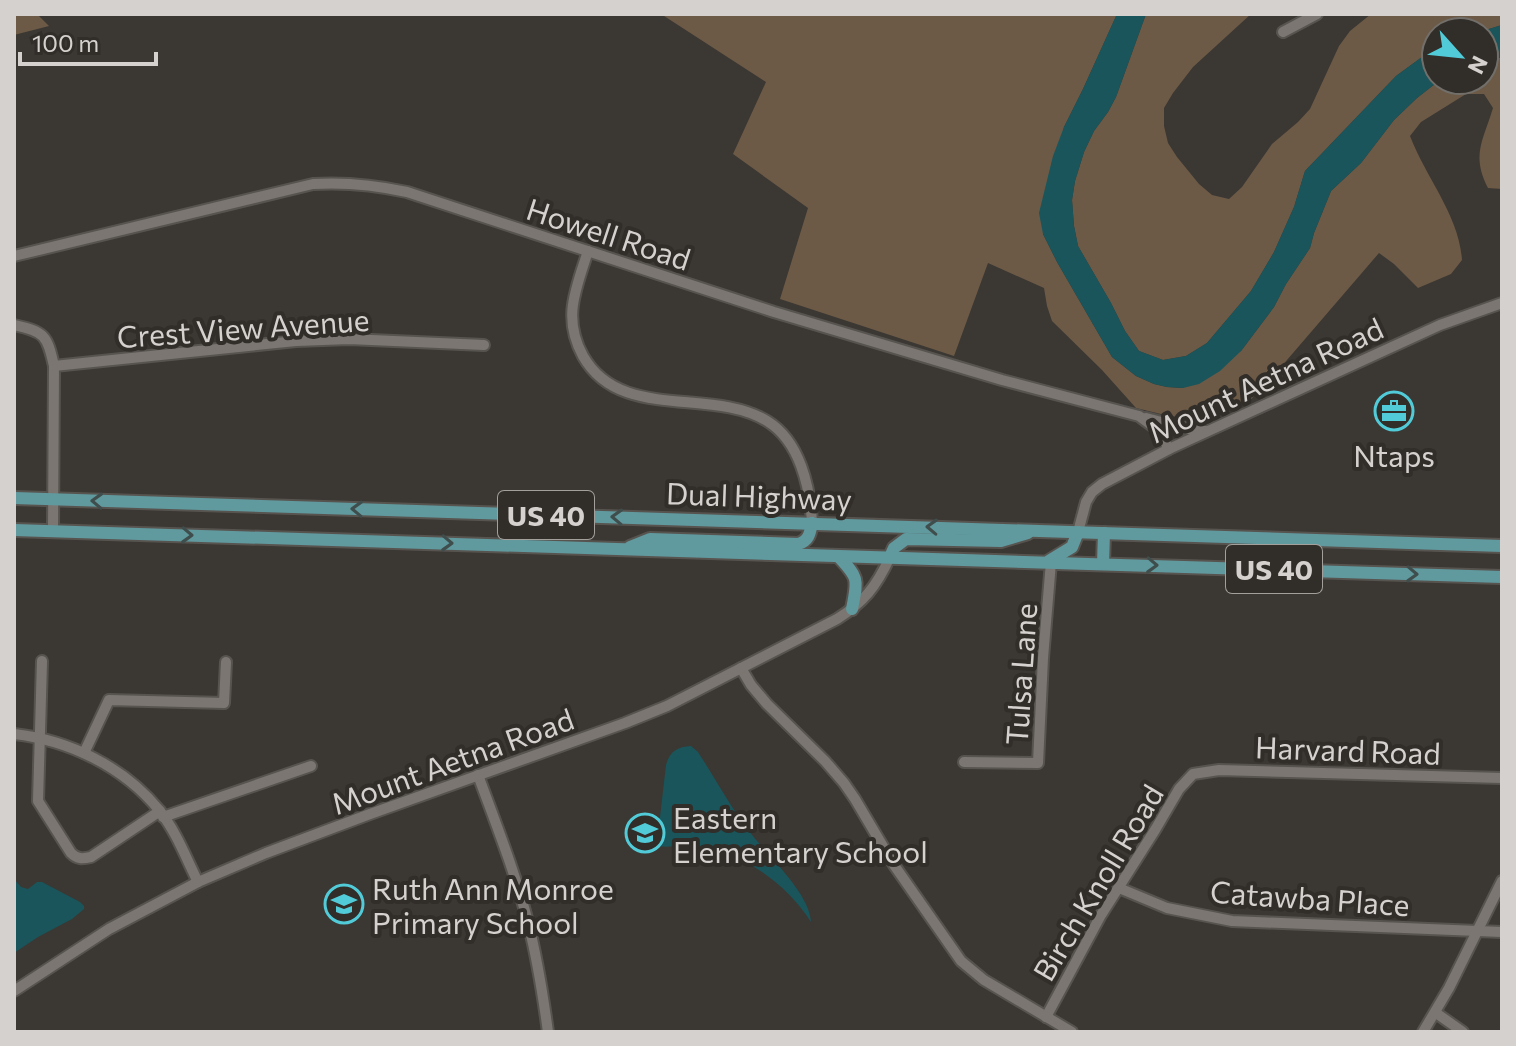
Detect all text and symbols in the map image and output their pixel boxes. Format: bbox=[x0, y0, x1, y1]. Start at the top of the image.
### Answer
scale bar bbox=[20, 16, 156, 66]
north arrow bbox=[1420, 16, 1500, 96]
text: 100 m bbox=[32, 28, 99, 57]
text: N bbox=[1462, 52, 1494, 79]
street label: Howell Road bbox=[522, 189, 696, 277]
street label: Crest View Avenue bbox=[116, 300, 370, 354]
street label: Mount Aetna Road bbox=[1142, 308, 1388, 450]
office icon: Ntaps bbox=[1373, 390, 1415, 432]
place label: Ntaps bbox=[1353, 436, 1435, 473]
street label: Dual Highway bbox=[666, 473, 852, 517]
road number: US 40 bbox=[498, 491, 594, 539]
one-way arrow bbox=[90, 492, 103, 509]
one-way arrow bbox=[350, 500, 363, 517]
one-way arrow bbox=[610, 508, 623, 526]
one-way arrow bbox=[925, 518, 938, 536]
one-way arrow bbox=[181, 526, 194, 544]
one-way arrow bbox=[441, 535, 454, 552]
road number: US 40 bbox=[1226, 545, 1322, 593]
one-way arrow bbox=[1146, 557, 1159, 574]
one-way arrow bbox=[1406, 566, 1419, 583]
street label: Tulsa Lane bbox=[997, 602, 1043, 746]
street label: Mount Aetna Road bbox=[326, 699, 578, 821]
street label: Harvard Road bbox=[1255, 727, 1441, 771]
street label: Birch Knoll Road bbox=[1024, 777, 1170, 987]
place label: Eastern Elementary School bbox=[673, 798, 928, 869]
school or university icon: Eastern Elementary School bbox=[624, 812, 666, 854]
place label: Ruth Ann Monroe Primary School bbox=[372, 869, 614, 940]
street label: Catawba Place bbox=[1209, 872, 1411, 922]
school or university icon: Ruth Ann Monroe Primary School bbox=[323, 883, 365, 925]

